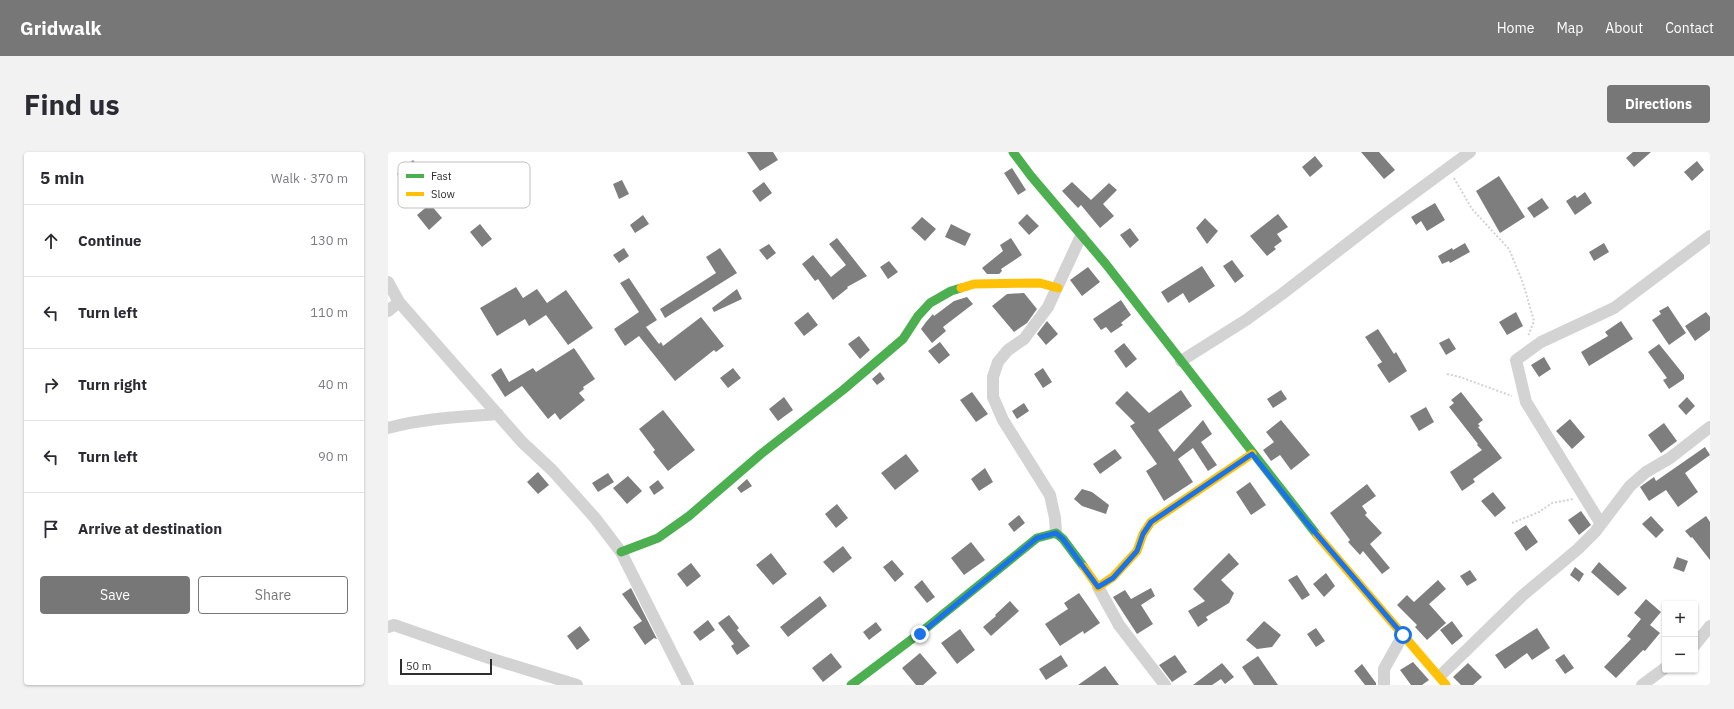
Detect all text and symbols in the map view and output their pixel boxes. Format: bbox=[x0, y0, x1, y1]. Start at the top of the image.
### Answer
text: Gridwalk bbox=[20, 16, 102, 40]
text: Home bbox=[1497, 19, 1534, 37]
text: Map bbox=[1556, 19, 1583, 37]
text: About bbox=[1605, 19, 1643, 37]
text: Contact bbox=[1665, 19, 1714, 37]
button: Directions bbox=[1607, 85, 1710, 123]
text: Find us bbox=[24, 86, 120, 123]
legend bbox=[398, 162, 530, 208]
text: 5 min bbox=[40, 167, 84, 189]
text: Fast bbox=[431, 169, 452, 183]
text: Walk · 370 m bbox=[271, 170, 348, 187]
text: Slow bbox=[431, 187, 455, 201]
icon: ahead bbox=[40, 230, 62, 252]
text: Continue bbox=[78, 231, 142, 250]
text: 130 m bbox=[310, 232, 348, 249]
icon: left bbox=[40, 302, 62, 324]
text: Turn left bbox=[78, 303, 138, 322]
text: 110 m bbox=[310, 304, 348, 321]
icon: right bbox=[40, 374, 62, 396]
text: Turn right bbox=[78, 375, 147, 394]
text: 40 m bbox=[318, 376, 348, 393]
icon: left bbox=[40, 446, 62, 468]
text: Turn left bbox=[78, 447, 138, 466]
text: 90 m bbox=[318, 448, 348, 465]
icon: arrive bbox=[40, 518, 62, 540]
text: Arrive at destination bbox=[78, 519, 222, 538]
button: Save bbox=[40, 576, 190, 614]
button: Share bbox=[198, 576, 348, 614]
map controls bbox=[1662, 601, 1698, 673]
button: + bbox=[1662, 601, 1698, 637]
route end bbox=[911, 625, 929, 643]
route start bbox=[1394, 626, 1412, 644]
button: − bbox=[1662, 637, 1698, 673]
scale bar bbox=[400, 657, 492, 676]
text: 50 m bbox=[406, 659, 431, 673]

